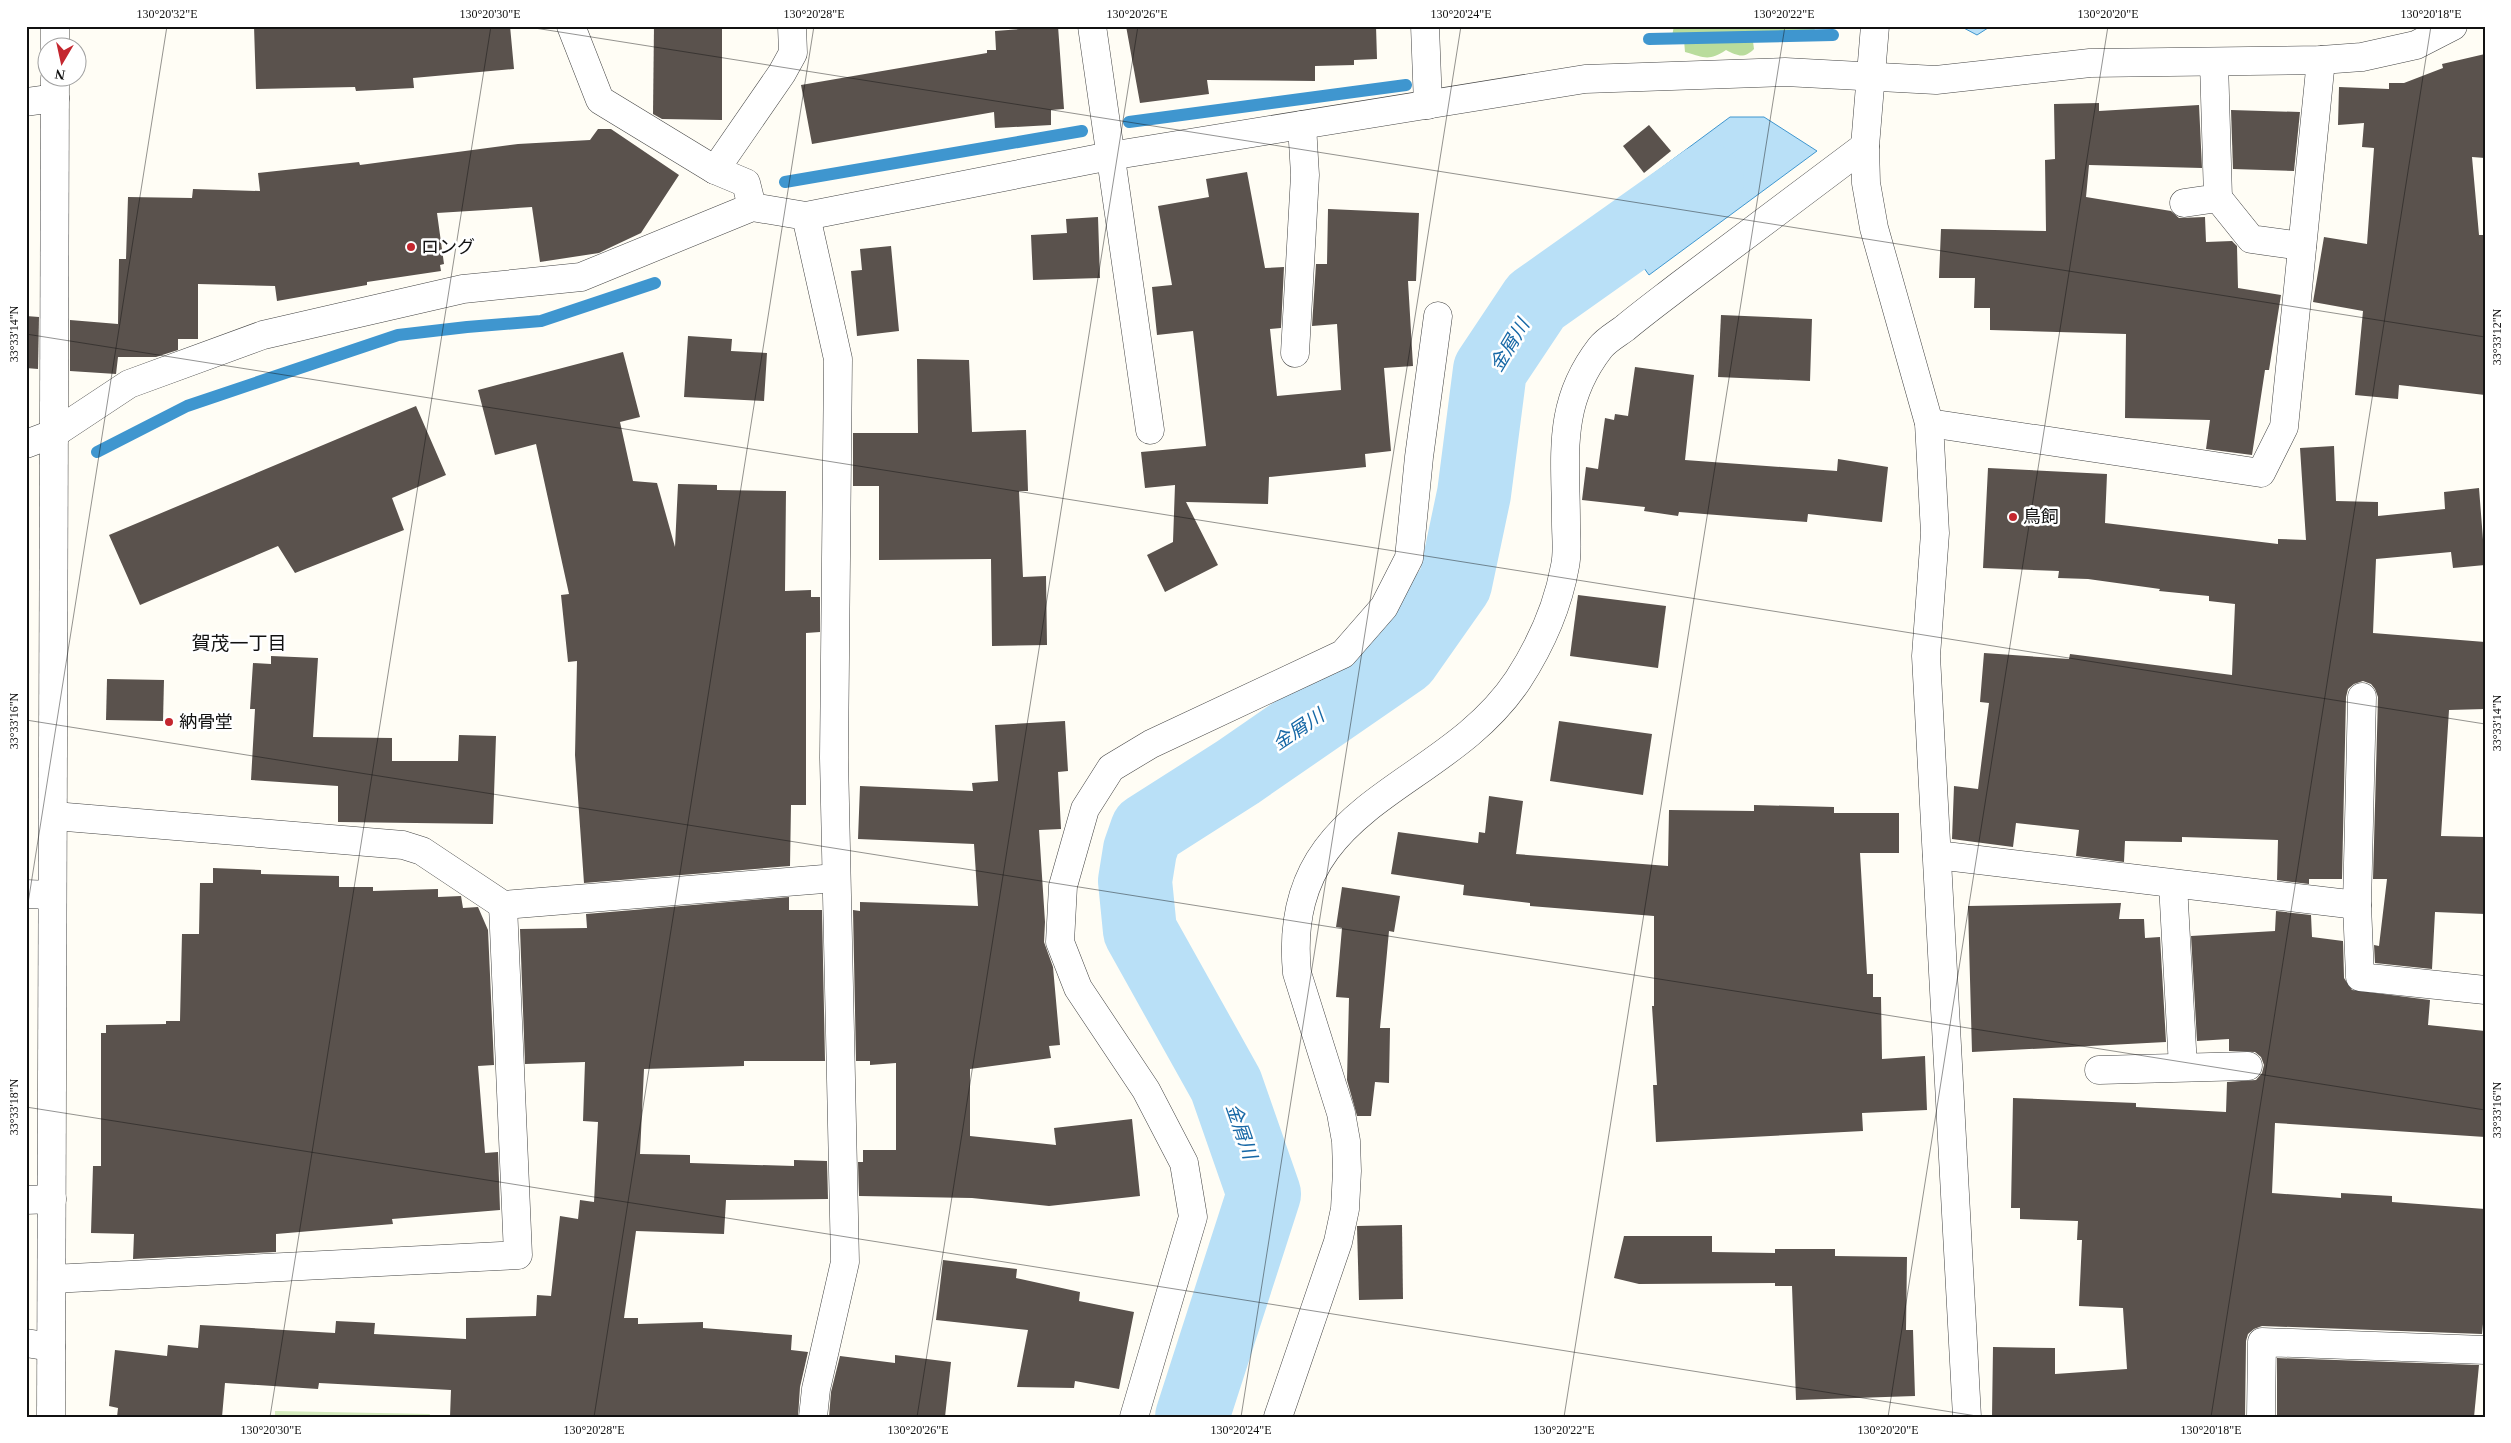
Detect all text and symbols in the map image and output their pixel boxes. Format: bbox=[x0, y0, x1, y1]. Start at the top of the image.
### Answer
text: 130°20'32"E bbox=[136, 7, 198, 21]
text: 130°20'30"E bbox=[459, 7, 521, 21]
text: 130°20'28"E bbox=[783, 7, 845, 21]
text: 130°20'26"E bbox=[1106, 7, 1168, 21]
text: 130°20'24"E bbox=[1430, 7, 1492, 21]
text: 130°20'22"E bbox=[1753, 7, 1815, 21]
text: 130°20'20"E bbox=[2077, 7, 2139, 21]
text: 130°20'18"E bbox=[2400, 7, 2462, 21]
north arrow bbox=[38, 38, 88, 88]
text: N bbox=[54, 66, 66, 83]
place label: ロング bbox=[421, 237, 475, 257]
marker: ロング bbox=[405, 241, 417, 253]
text: 33°33'14"N bbox=[7, 305, 21, 362]
text: 33°33'12"N bbox=[2490, 308, 2504, 365]
water label: 金屑川 bbox=[1486, 314, 1534, 375]
place label: 鳥飼 bbox=[2023, 507, 2059, 527]
marker: 鳥飼 bbox=[2007, 511, 2019, 523]
district label: 賀茂一丁目 bbox=[191, 633, 287, 654]
text: 33°33'16"N bbox=[7, 692, 21, 749]
text: 33°33'14"N bbox=[2490, 694, 2504, 751]
water label: 金屑川 bbox=[1269, 704, 1329, 754]
place label: 納骨堂 bbox=[179, 712, 233, 732]
marker: 納骨堂 bbox=[163, 716, 175, 728]
text: 33°33'18"N bbox=[7, 1078, 21, 1135]
text: 33°33'16"N bbox=[2490, 1081, 2504, 1138]
water label: 金屑川 bbox=[1222, 1101, 1261, 1163]
text: 130°20'30"E bbox=[240, 1423, 302, 1437]
text: 130°20'28"E bbox=[563, 1423, 625, 1437]
text: 130°20'26"E bbox=[887, 1423, 949, 1437]
text: 130°20'24"E bbox=[1210, 1423, 1272, 1437]
text: 130°20'22"E bbox=[1533, 1423, 1595, 1437]
text: 130°20'20"E bbox=[1857, 1423, 1919, 1437]
text: 130°20'18"E bbox=[2180, 1423, 2242, 1437]

